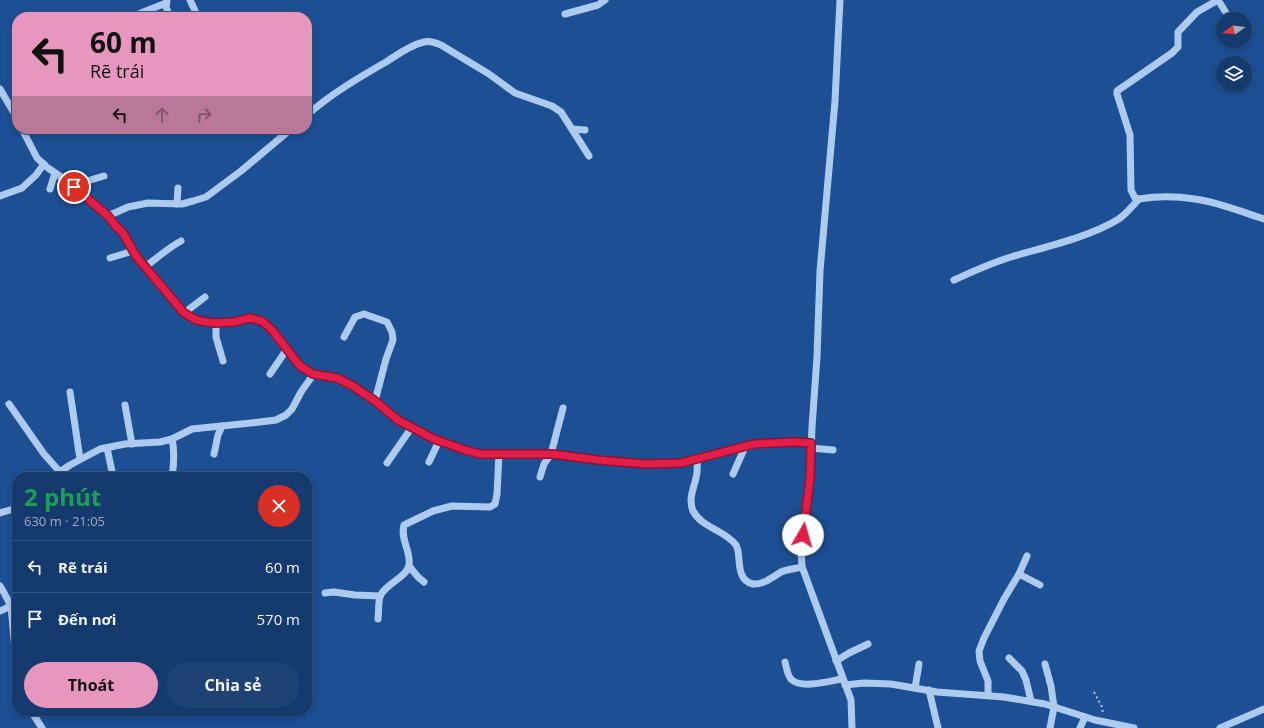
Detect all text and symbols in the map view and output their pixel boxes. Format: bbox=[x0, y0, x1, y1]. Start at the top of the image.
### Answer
north arrow bbox=[1216, 12, 1252, 48]
map controls bbox=[1216, 12, 1252, 92]
text: 60 m bbox=[90, 23, 157, 61]
icon: left bbox=[24, 28, 76, 80]
button: layers bbox=[1216, 56, 1252, 92]
text: Rẽ trái bbox=[90, 59, 144, 83]
icon: left bbox=[109, 104, 131, 126]
icon: ahead bbox=[151, 104, 173, 126]
icon: right bbox=[193, 104, 215, 126]
pin bbox=[57, 170, 91, 204]
icon: arrive bbox=[63, 176, 85, 198]
text: 2 phút bbox=[24, 480, 101, 513]
button: close bbox=[258, 485, 300, 527]
text: 630 m · 21:05 bbox=[24, 512, 105, 530]
position arrow bbox=[782, 514, 824, 556]
icon: left bbox=[24, 556, 46, 578]
text: Rẽ trái bbox=[58, 557, 108, 577]
text: 60 m bbox=[265, 557, 300, 577]
icon: arrive bbox=[24, 608, 46, 630]
text: Đến nơi bbox=[58, 609, 116, 629]
text: 570 m bbox=[256, 609, 300, 629]
button: Thoát bbox=[24, 662, 158, 708]
button: Chia sẻ bbox=[166, 662, 300, 708]

